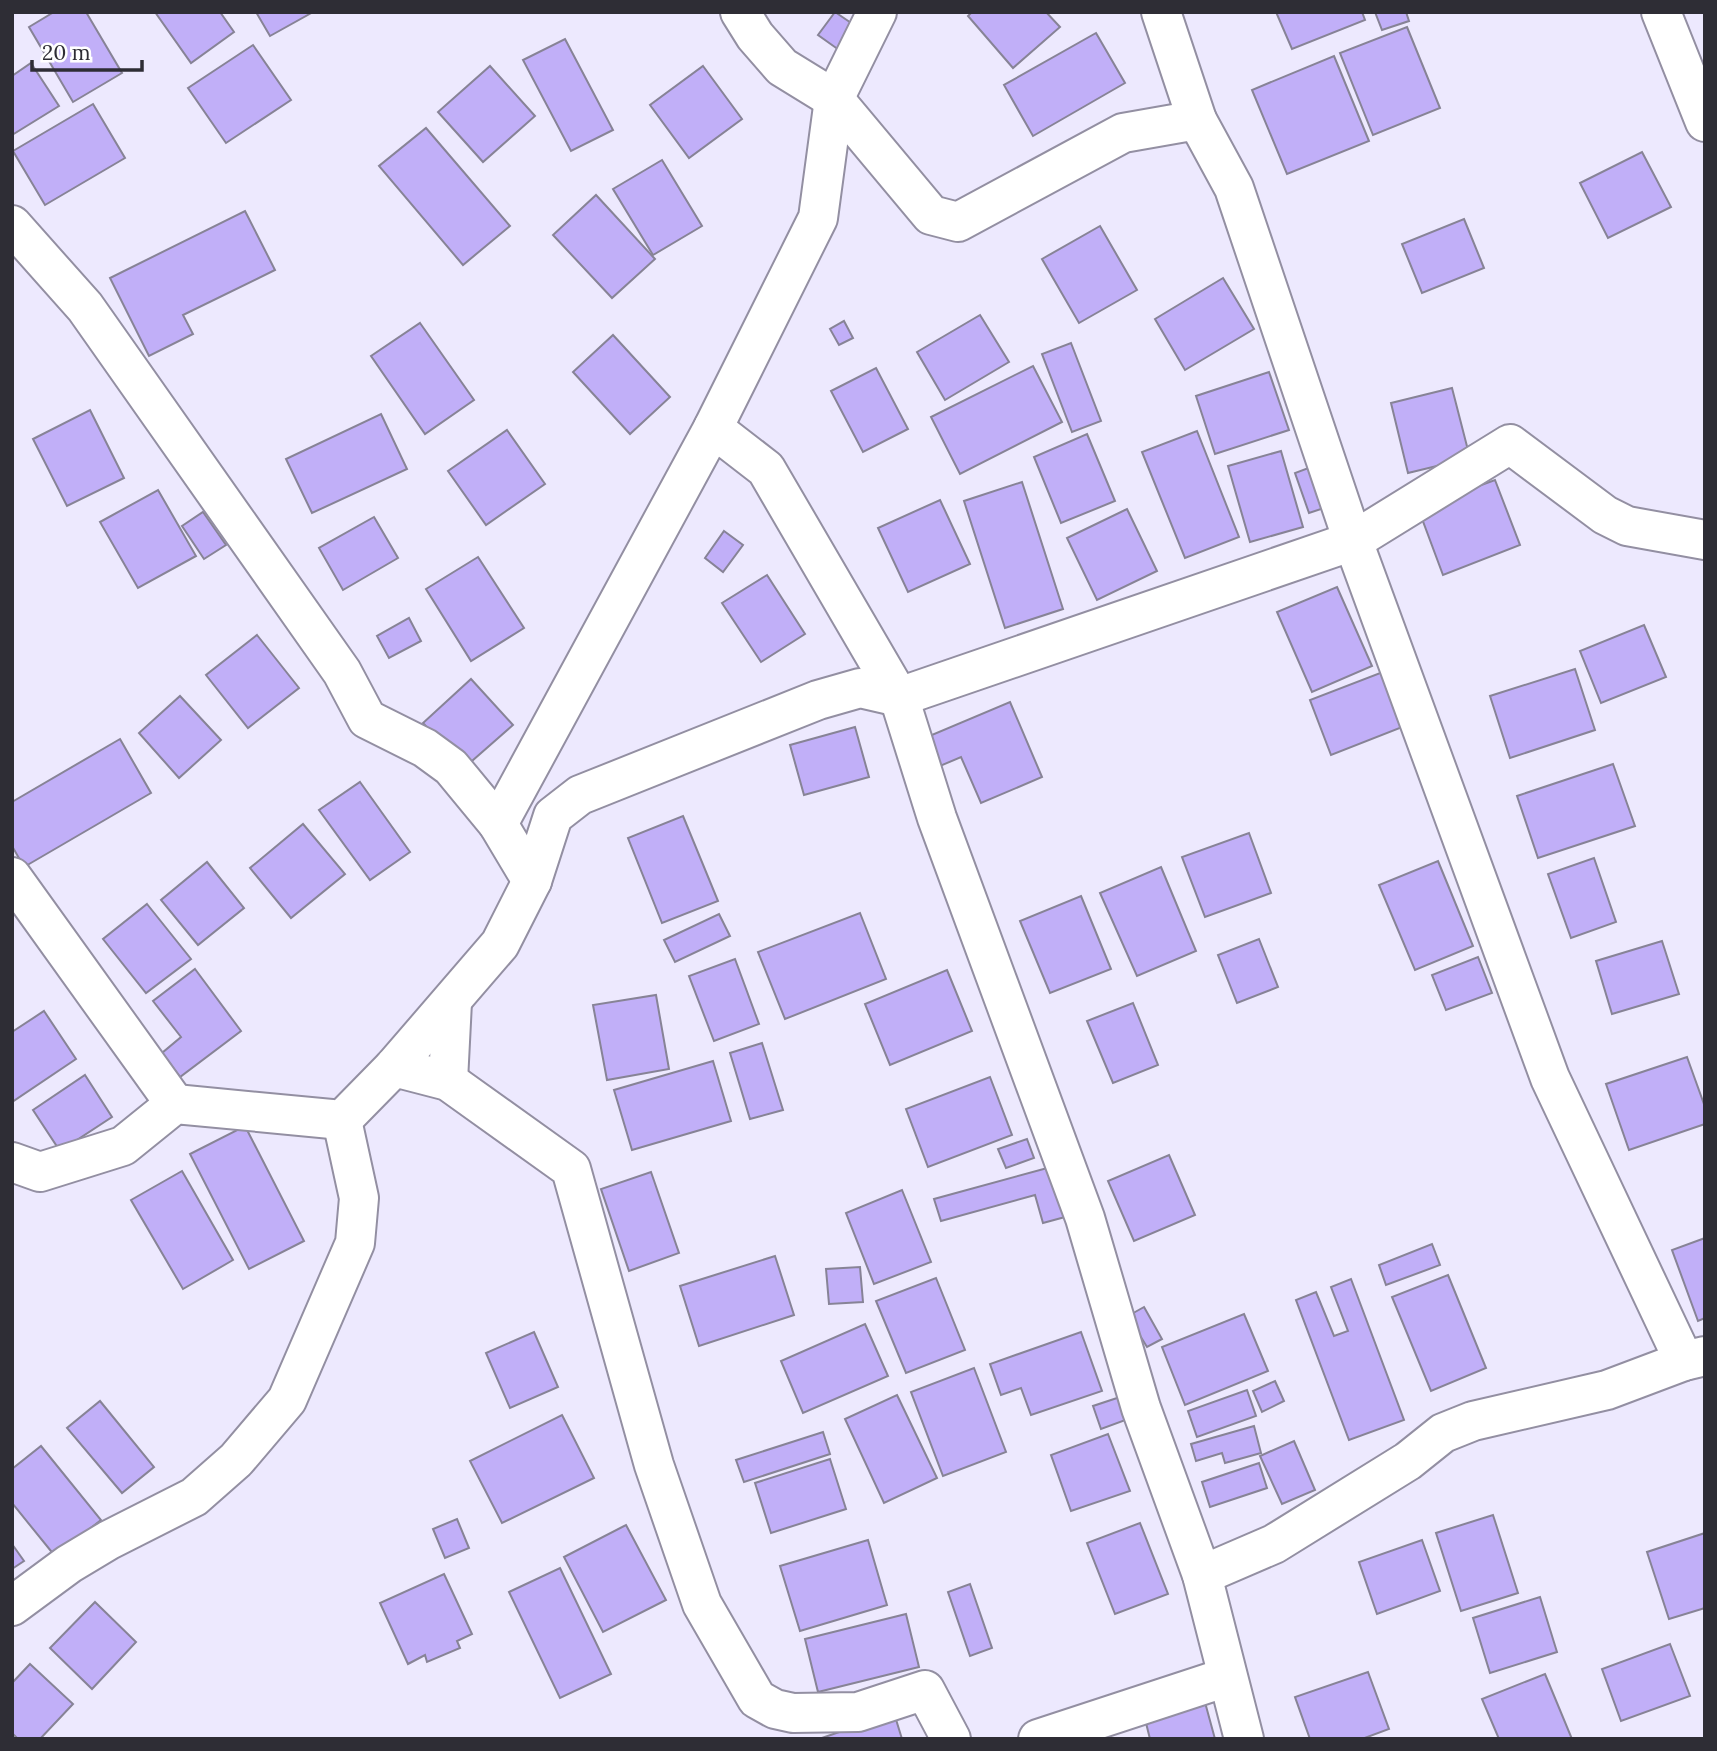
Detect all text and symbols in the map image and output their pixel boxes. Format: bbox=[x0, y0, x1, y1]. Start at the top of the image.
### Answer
scale bar bbox=[32, 28, 142, 72]
text: 20 m bbox=[42, 39, 91, 66]

